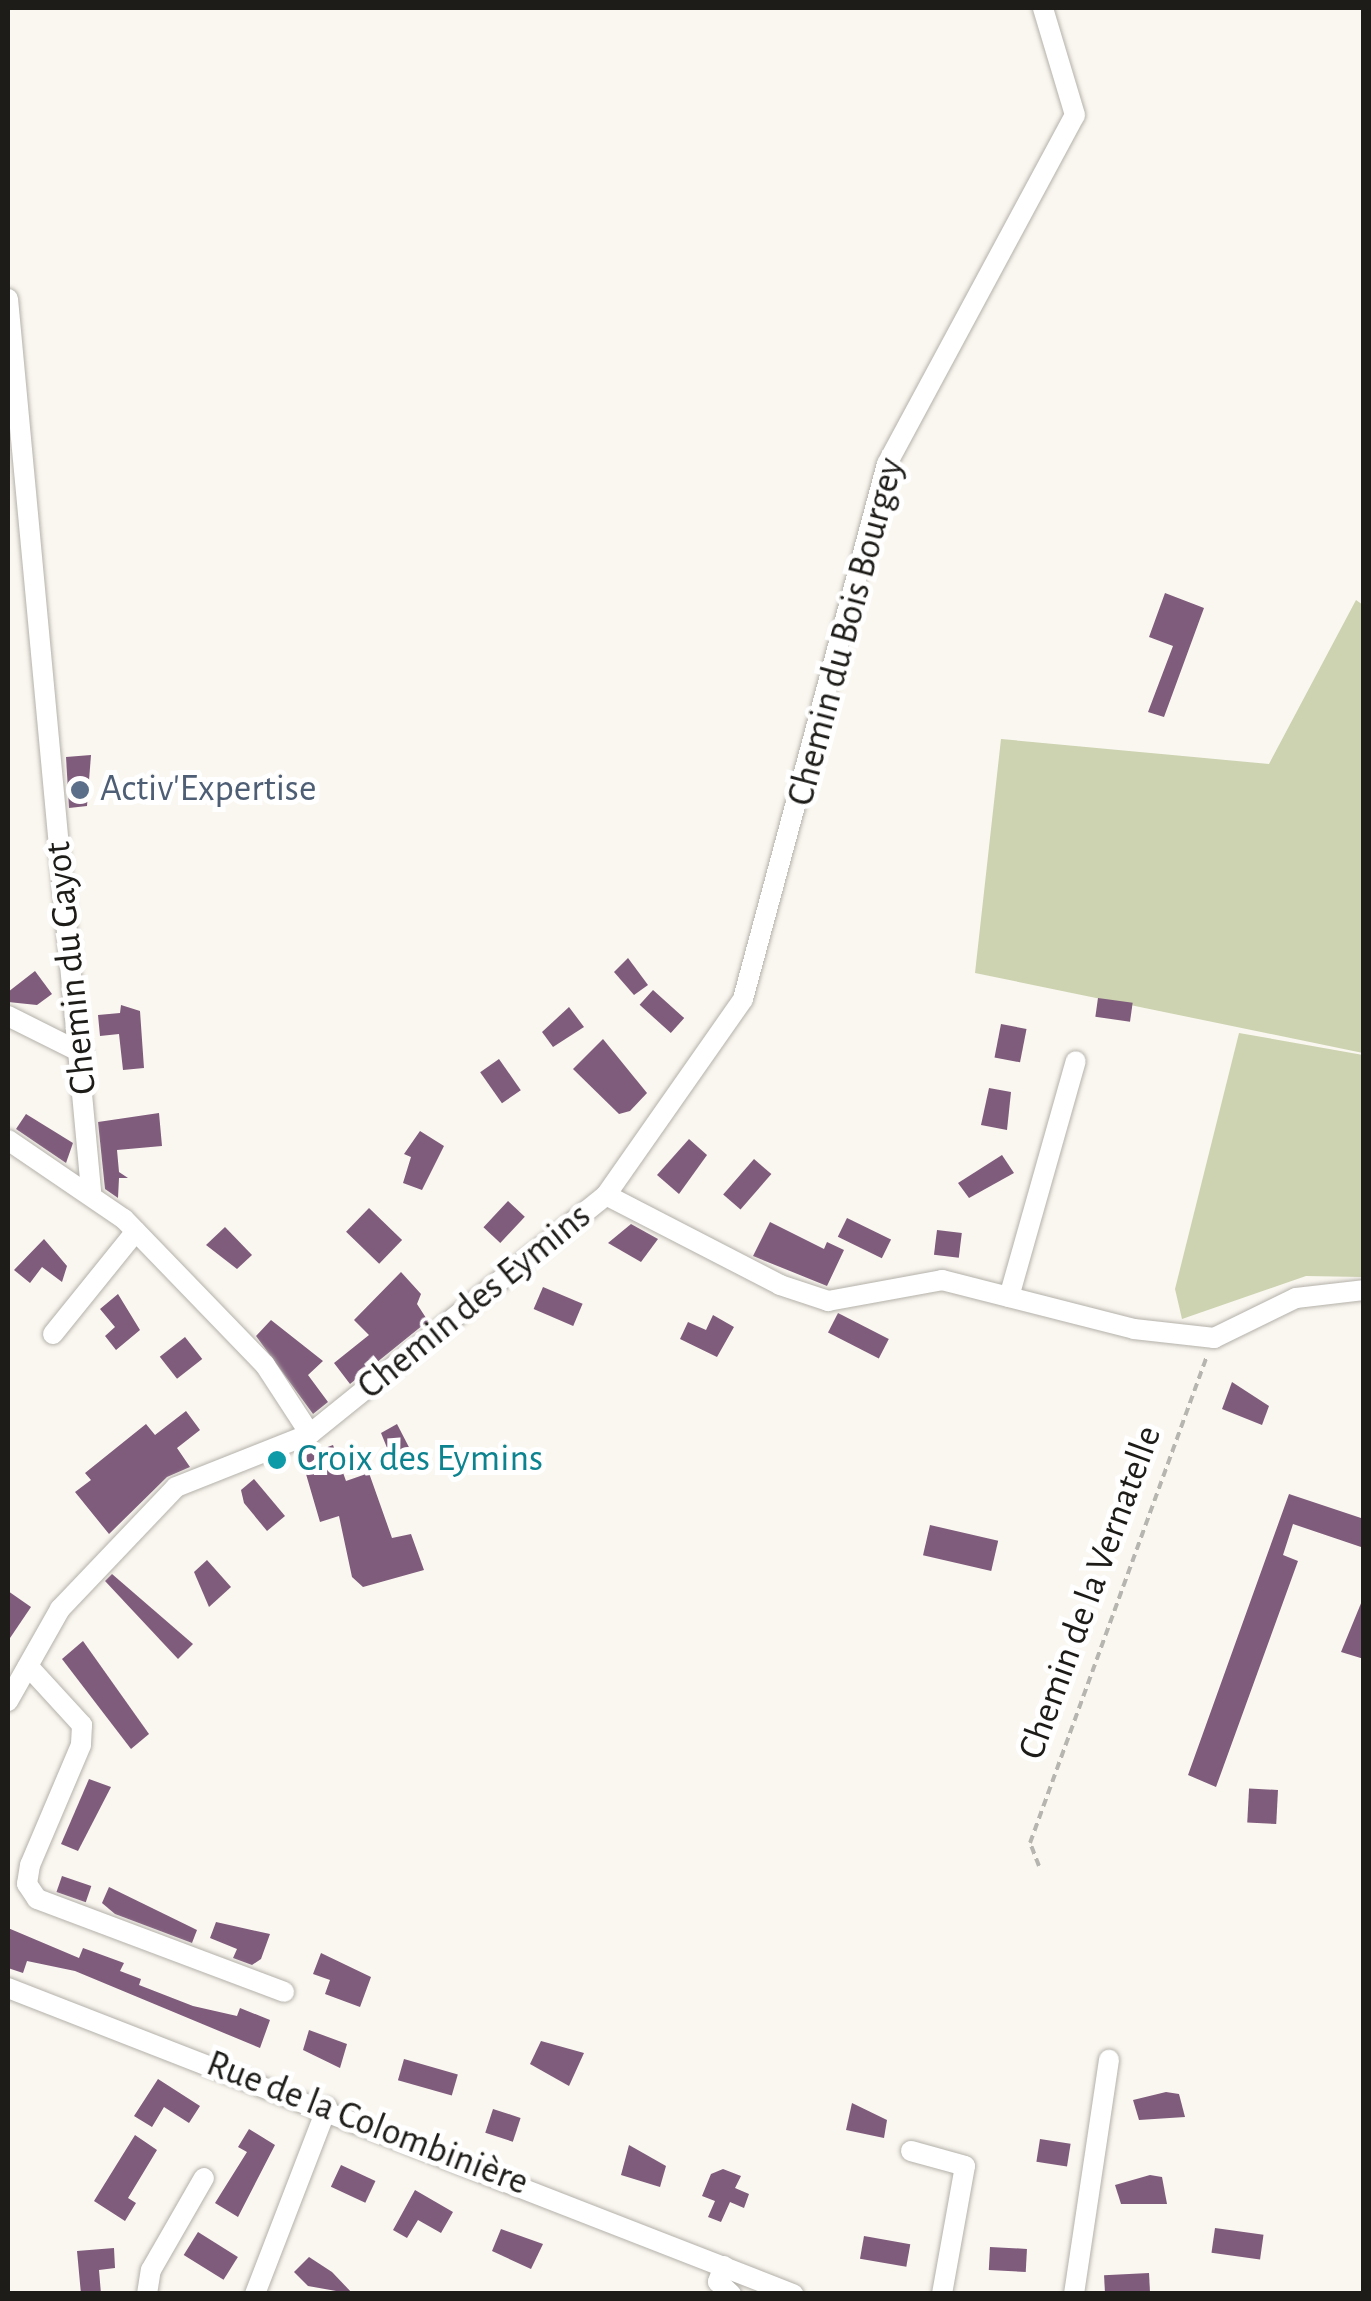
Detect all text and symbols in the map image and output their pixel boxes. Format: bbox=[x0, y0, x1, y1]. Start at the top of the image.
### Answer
street label: Chemin du Bois Bourgey bbox=[779, 453, 915, 811]
place label: Activ'Expertise bbox=[100, 767, 316, 813]
marker: Activ'Expertise bbox=[69, 779, 91, 801]
street label: Chemin du Gayot bbox=[36, 839, 108, 1097]
street label: Chemin des Eymins bbox=[349, 1194, 601, 1410]
street label: Chemin de la Vernatelle bbox=[1009, 1420, 1173, 1766]
place label: Croix des Eymins bbox=[297, 1437, 543, 1483]
marker: Croix des Eymins bbox=[266, 1449, 288, 1471]
street label: Rue de la Colombinière bbox=[200, 2042, 534, 2206]

